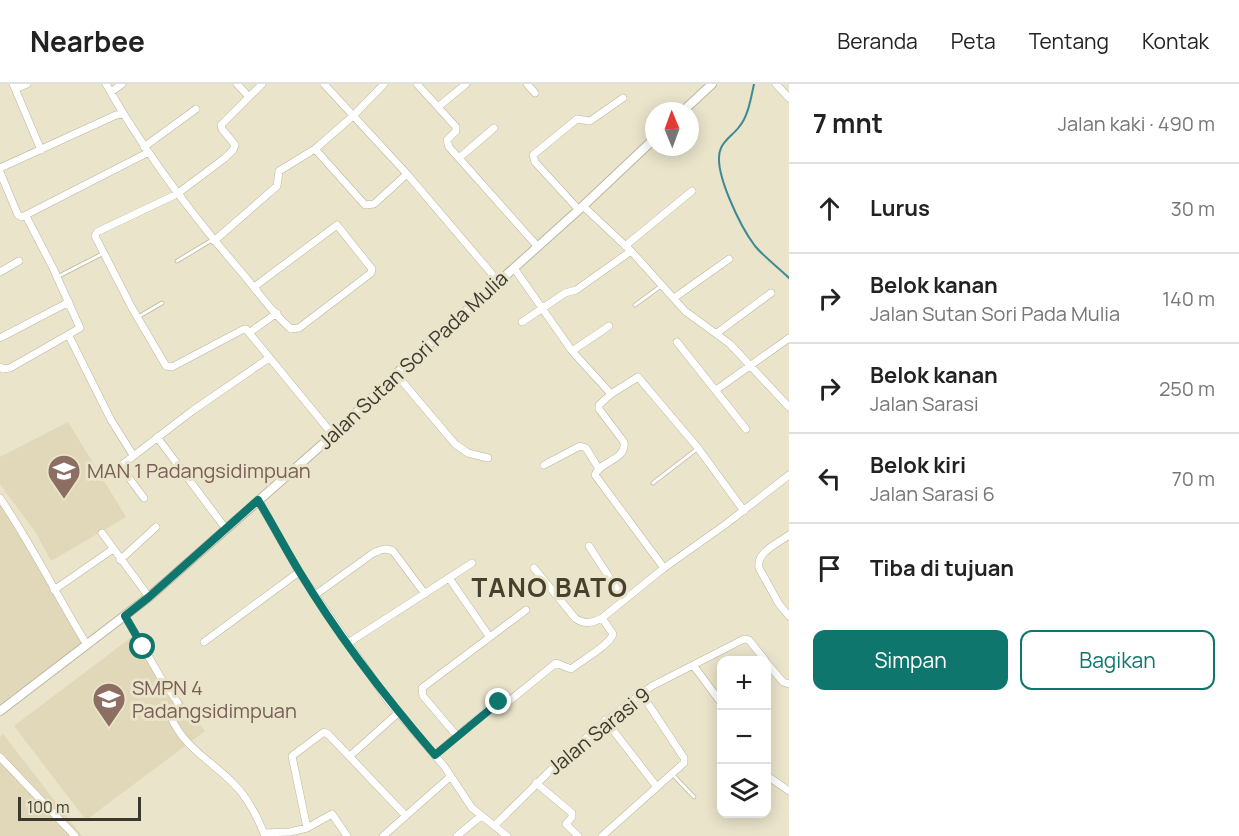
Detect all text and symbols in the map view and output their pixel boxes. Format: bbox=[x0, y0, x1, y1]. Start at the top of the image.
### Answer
text: Nearbee bbox=[30, 22, 145, 60]
text: Beranda bbox=[837, 27, 918, 55]
text: Peta bbox=[951, 27, 996, 55]
text: Tentang bbox=[1029, 27, 1109, 55]
text: Kontak bbox=[1142, 27, 1209, 55]
north arrow bbox=[645, 102, 699, 156]
text: 7 mnt bbox=[813, 105, 883, 141]
text: Jalan kaki · 490 m bbox=[1058, 110, 1215, 137]
icon: ahead bbox=[813, 192, 846, 225]
text: Lurus bbox=[870, 193, 930, 223]
text: 30 m bbox=[1171, 195, 1215, 222]
street label: Jalan Sutan Sori Pada Mulia bbox=[312, 264, 513, 455]
text: Belok kanan bbox=[870, 270, 998, 300]
icon: right bbox=[813, 282, 846, 315]
text: 140 m bbox=[1162, 285, 1215, 312]
text: Jalan Sutan Sori Pada Mulia bbox=[870, 300, 1120, 327]
text: Belok kanan bbox=[870, 360, 998, 390]
icon: right bbox=[813, 372, 846, 405]
text: 250 m bbox=[1159, 375, 1215, 402]
text: Jalan Sarasi bbox=[870, 390, 979, 417]
text: Belok kiri bbox=[870, 450, 966, 480]
school or university icon: MAN 1 Padangsidimpuan bbox=[46, 453, 82, 500]
place label: MAN 1 Padangsidimpuan bbox=[87, 457, 311, 484]
icon: left bbox=[813, 462, 846, 495]
text: 70 m bbox=[1172, 465, 1215, 492]
text: Jalan Sarasi 6 bbox=[870, 480, 995, 507]
icon: arrive bbox=[813, 552, 846, 585]
text: Tiba di tujuan bbox=[870, 553, 1014, 583]
district label: TANO BATO bbox=[471, 569, 629, 605]
button: Simpan bbox=[813, 630, 1008, 690]
button: Bagikan bbox=[1020, 630, 1215, 690]
route start bbox=[129, 633, 155, 659]
map controls bbox=[717, 656, 771, 818]
button: + bbox=[717, 656, 771, 710]
place label: SMPN 4 Padangsidimpuan bbox=[132, 674, 297, 724]
school or university icon: SMPN 4 Padangsidimpuan bbox=[91, 681, 127, 728]
street label: Jalan Sarasi 9 bbox=[542, 681, 656, 780]
route end bbox=[485, 688, 511, 714]
button: − bbox=[717, 710, 771, 764]
button: layers bbox=[717, 764, 771, 818]
scale bar bbox=[18, 794, 141, 822]
text: 100 m bbox=[27, 796, 70, 818]

